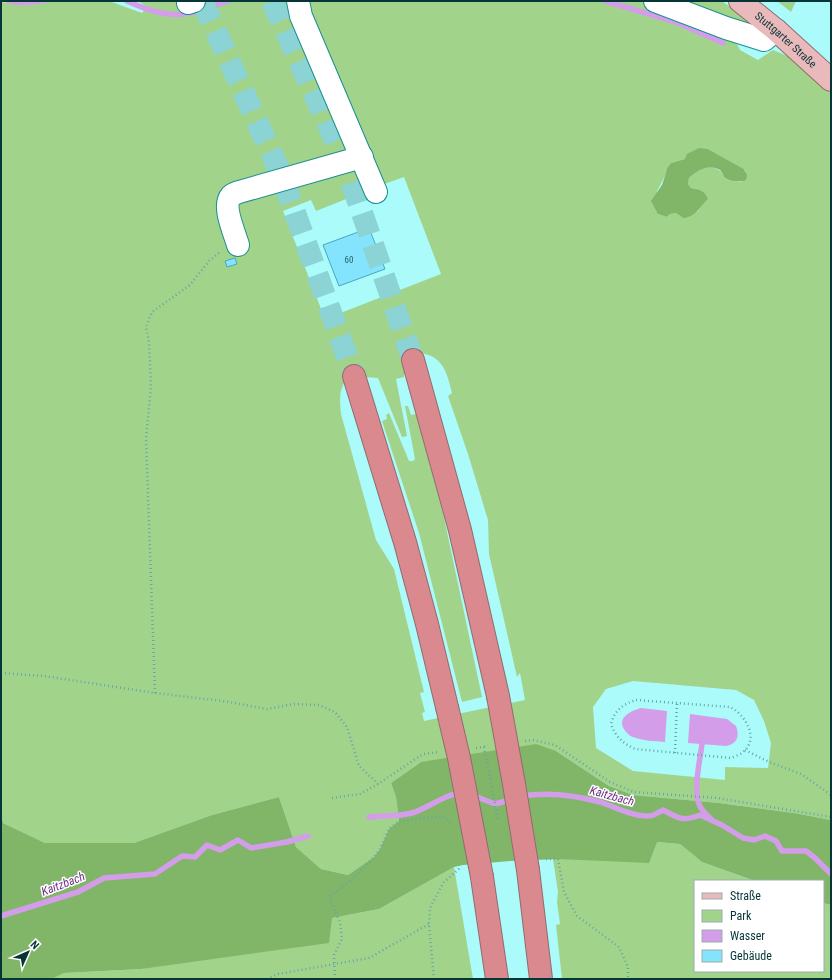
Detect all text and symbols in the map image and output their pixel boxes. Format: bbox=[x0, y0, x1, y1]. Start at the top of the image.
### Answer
street label: Stuttgarter Straße bbox=[752, 10, 819, 71]
house number: 60 bbox=[345, 255, 353, 265]
water label: Kaitzbach bbox=[588, 783, 636, 809]
water label: Kaitzbach bbox=[39, 869, 87, 899]
legend bbox=[694, 880, 824, 972]
text: Straße bbox=[730, 889, 761, 903]
text: Park bbox=[730, 909, 752, 923]
text: Wasser bbox=[730, 929, 765, 943]
north arrow bbox=[8, 932, 48, 972]
text: N bbox=[28, 938, 42, 952]
text: Gebäude bbox=[730, 949, 772, 963]

